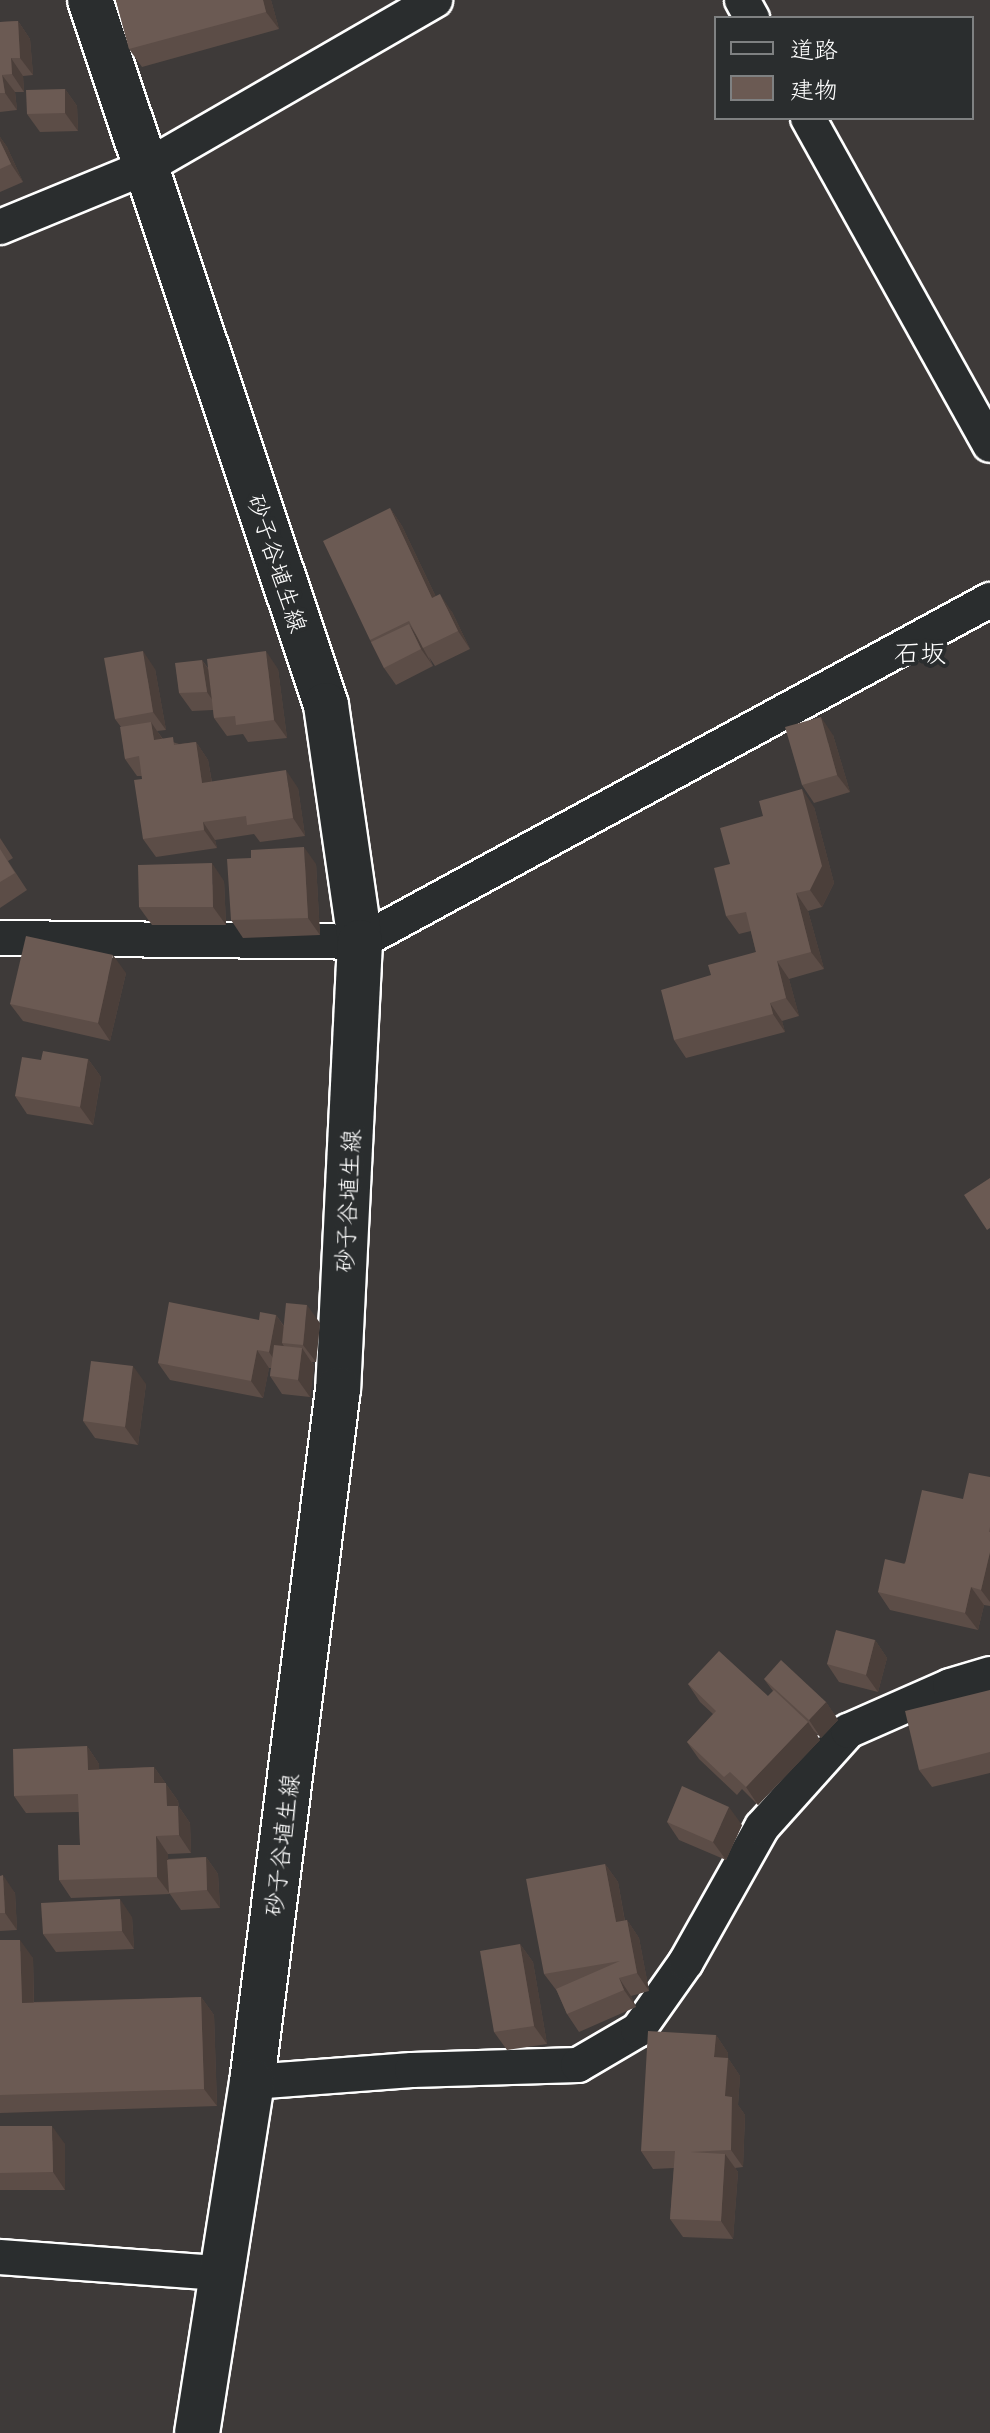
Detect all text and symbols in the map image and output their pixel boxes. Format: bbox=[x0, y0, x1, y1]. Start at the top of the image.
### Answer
legend bbox=[714, 16, 974, 120]
text: 道路 bbox=[790, 30, 838, 66]
text: 建物 bbox=[790, 70, 838, 106]
street label: 砂子谷埴生線 bbox=[242, 490, 314, 636]
district label: 石坂 bbox=[894, 636, 946, 668]
street label: 砂子谷埴生線 bbox=[329, 1128, 365, 1274]
street label: 砂子谷埴生線 bbox=[258, 1772, 304, 1918]

